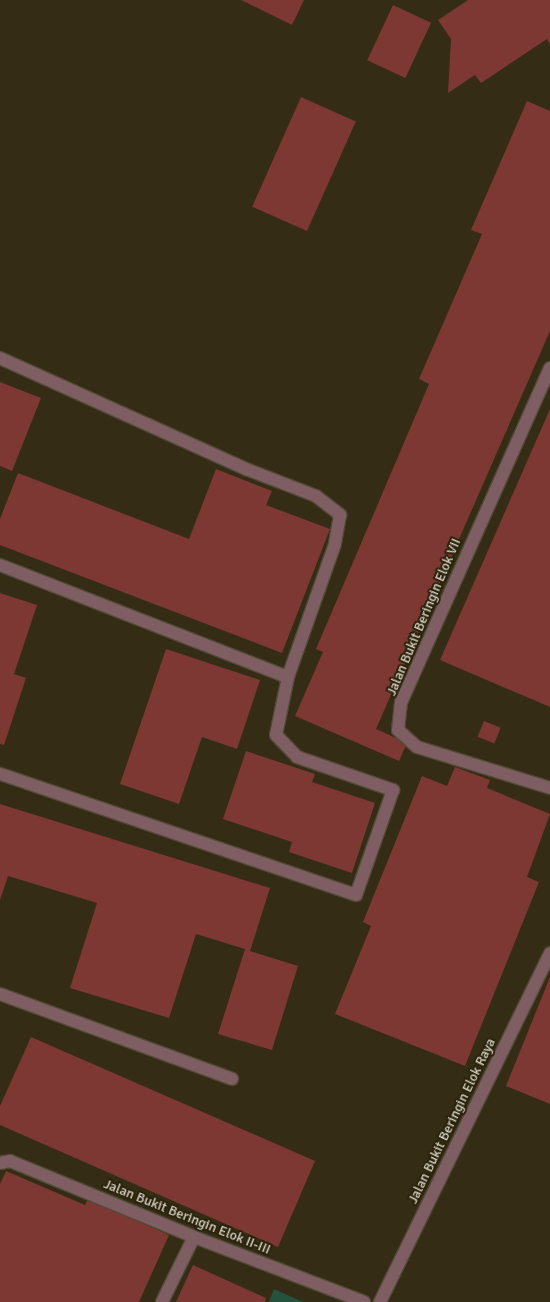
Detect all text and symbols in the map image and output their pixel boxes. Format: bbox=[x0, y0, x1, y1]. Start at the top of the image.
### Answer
street label: Jalan Bukit Beringin Elok VII bbox=[383, 536, 465, 698]
street label: Jalan Bukit Beringin Elok Raya bbox=[405, 1036, 499, 1206]
street label: Jalan Bukit Beringin Elok II-III bbox=[101, 1176, 273, 1258]

